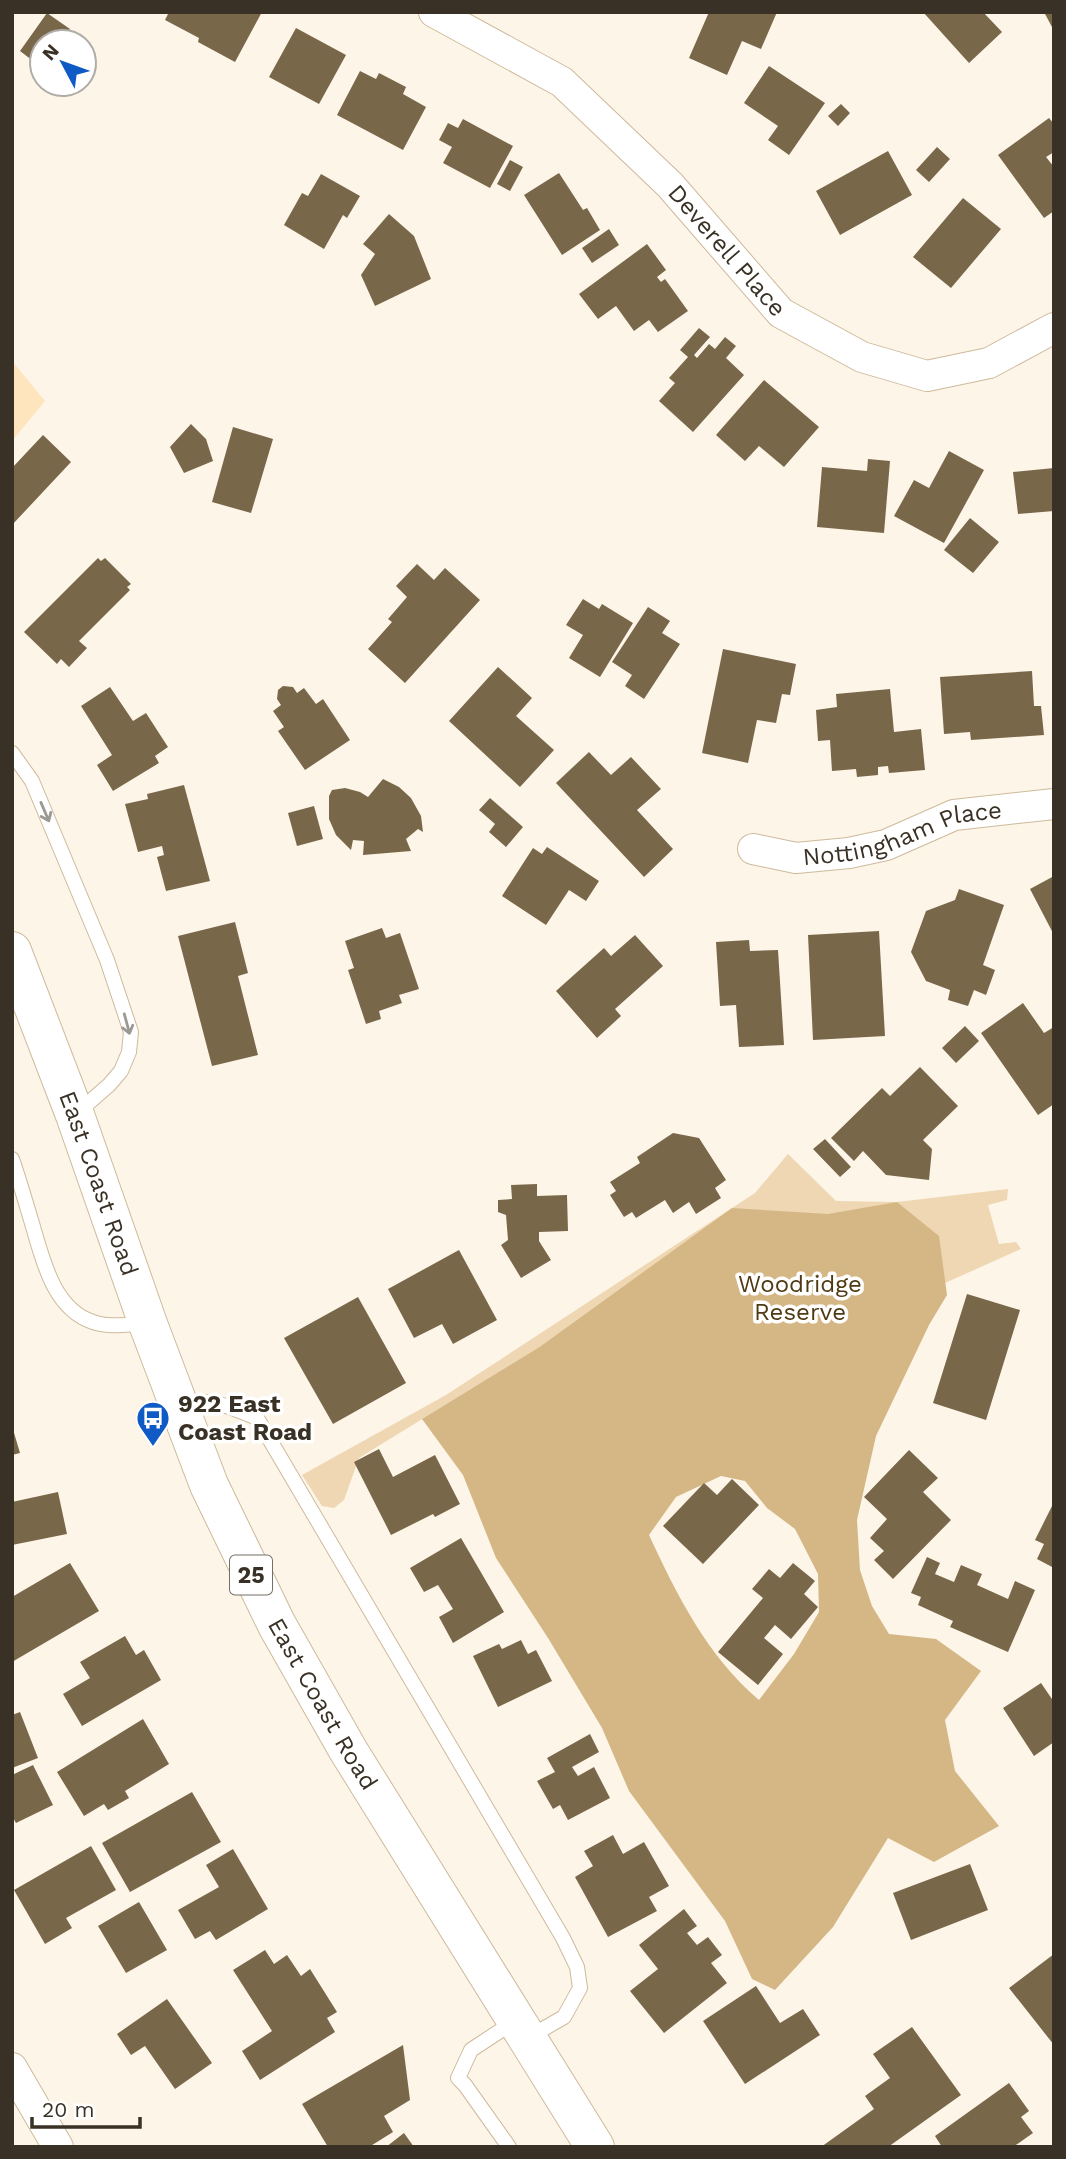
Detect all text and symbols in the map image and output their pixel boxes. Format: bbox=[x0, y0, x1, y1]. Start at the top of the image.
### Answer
north arrow bbox=[28, 28, 98, 98]
text: N bbox=[37, 39, 64, 65]
street label: Deverell Place bbox=[662, 179, 792, 322]
street label: Nottingham Place bbox=[801, 796, 1003, 871]
one-way arrow bbox=[39, 801, 52, 823]
one-way arrow bbox=[121, 1012, 134, 1035]
street label: East Coast Road bbox=[53, 1087, 144, 1279]
park label: Woodridge Reserve bbox=[738, 1270, 862, 1326]
place label: 922 East Coast Road bbox=[178, 1390, 312, 1446]
bus stop icon: 922 East Coast Road bbox=[134, 1399, 172, 1448]
road number: 25 bbox=[230, 1556, 272, 1594]
street label: East Coast Road bbox=[262, 1613, 383, 1795]
scale bar bbox=[32, 2086, 140, 2130]
text: 20 m bbox=[42, 2097, 94, 2122]

